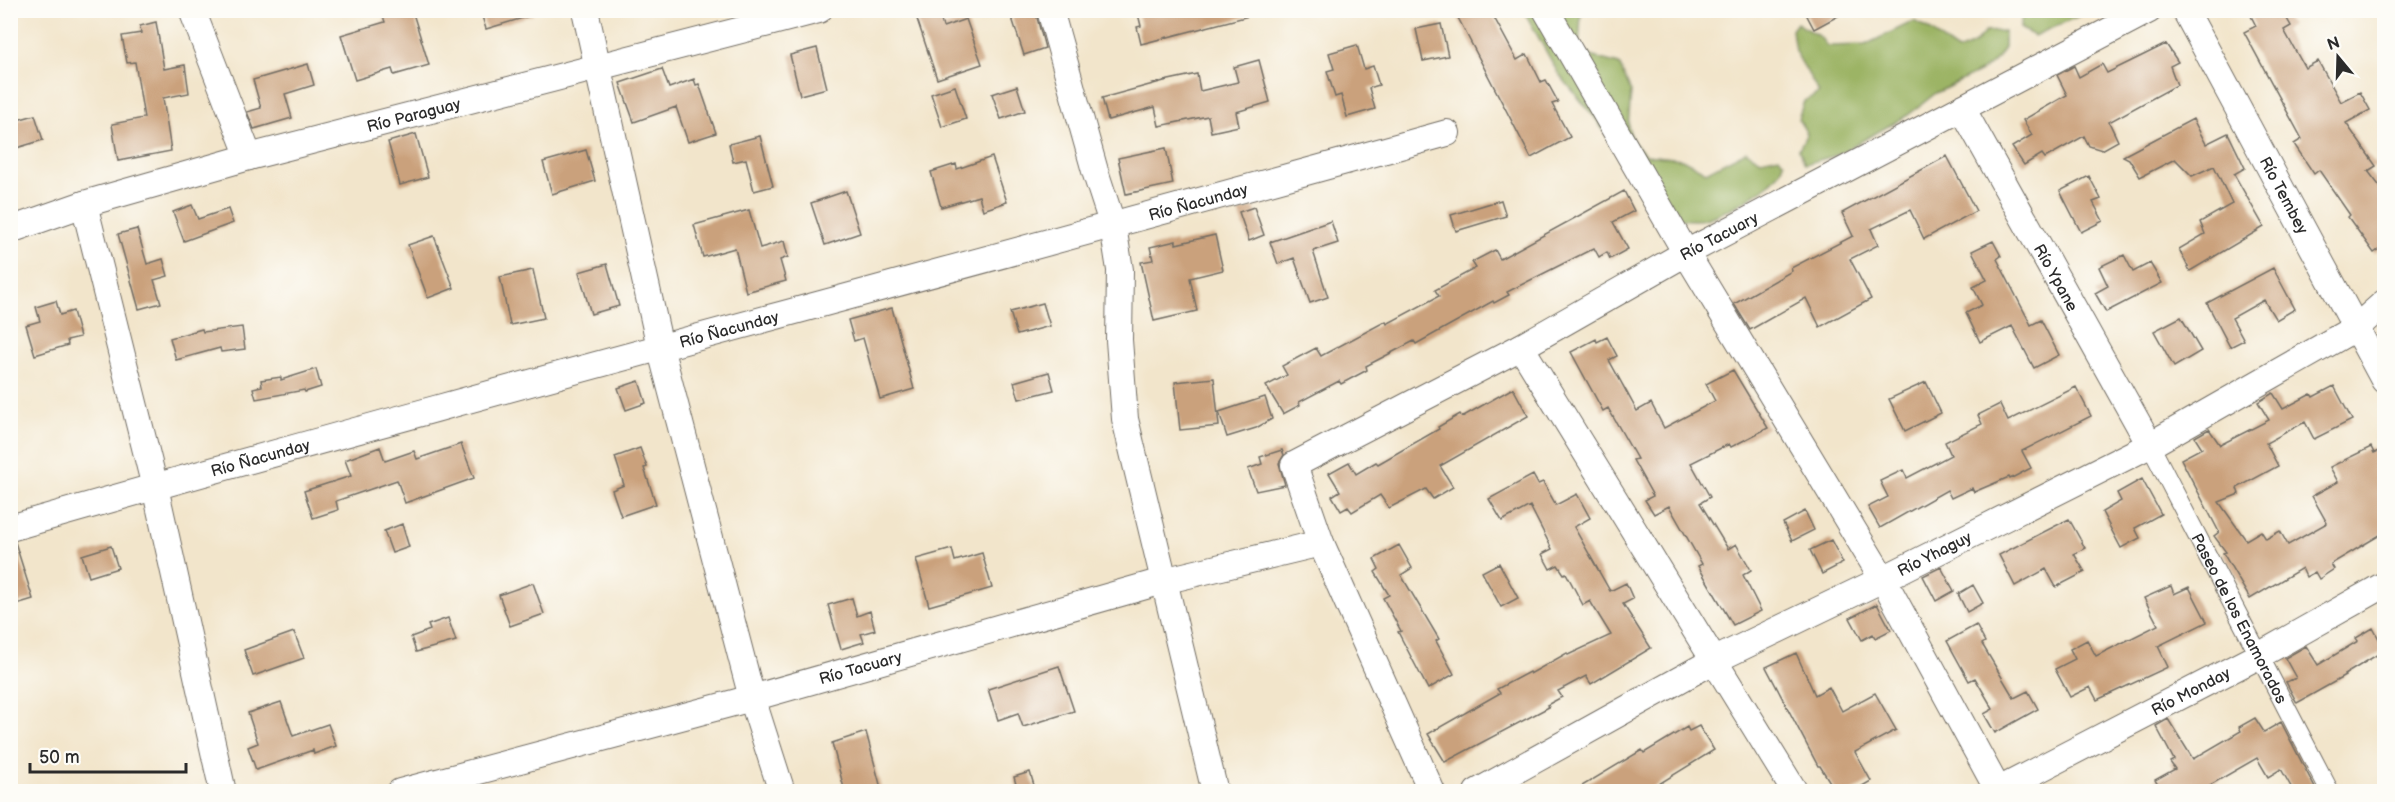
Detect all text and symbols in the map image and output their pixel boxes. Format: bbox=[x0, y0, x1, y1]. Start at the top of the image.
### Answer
north arrow bbox=[2308, 27, 2368, 87]
text: N bbox=[2325, 33, 2342, 55]
street label: Río Paraguay bbox=[365, 95, 464, 137]
street label: Río Tembey bbox=[2255, 154, 2312, 238]
street label: Río Ñacunday bbox=[1147, 180, 1251, 226]
street label: Río Tacuary bbox=[1677, 208, 1762, 265]
street label: Río Ypane bbox=[2029, 241, 2082, 315]
street label: Río Ñacunday bbox=[678, 308, 782, 353]
street label: Río Ñacunday bbox=[209, 436, 313, 482]
street label: Río Yhaguy bbox=[1895, 528, 1976, 581]
street label: Paseo de los Enamorados bbox=[2187, 531, 2290, 707]
street label: Río Tacuary bbox=[817, 648, 905, 689]
street label: Río Monday bbox=[2149, 664, 2234, 720]
scale bar bbox=[30, 736, 186, 774]
text: 50 m bbox=[39, 747, 80, 768]

